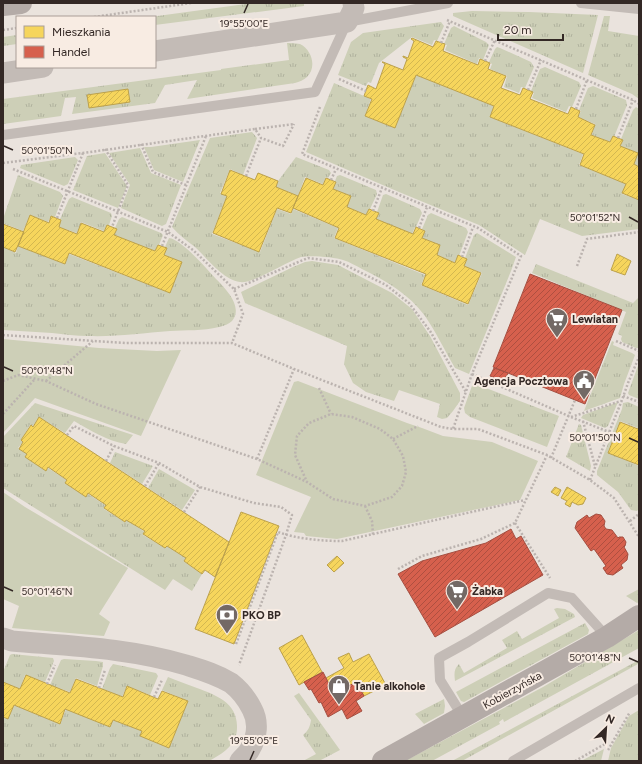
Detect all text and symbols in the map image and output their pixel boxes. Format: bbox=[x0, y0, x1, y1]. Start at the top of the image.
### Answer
legend bbox=[16, 16, 156, 68]
scale bar bbox=[498, 16, 563, 42]
text: 19°55'00"E bbox=[220, 17, 269, 30]
text: 20 m bbox=[504, 23, 532, 37]
text: Mieszkania bbox=[52, 25, 110, 39]
text: Handel bbox=[52, 45, 90, 59]
text: 50°01'50"N bbox=[21, 144, 73, 157]
text: 50°01'52"N bbox=[570, 211, 620, 224]
supermarket icon: Lewiatan bbox=[544, 306, 570, 339]
place label: Lewiatan bbox=[572, 313, 618, 326]
text: 50°01'48"N bbox=[21, 364, 73, 377]
public building icon: Agencja Pocztowa bbox=[571, 368, 597, 401]
place label: Agencja Pocztowa bbox=[474, 375, 568, 388]
text: 50°01'50"N bbox=[569, 431, 621, 444]
supermarket icon: Żabka bbox=[444, 578, 470, 611]
place label: Żabka bbox=[472, 584, 503, 598]
text: 50°01'46"N bbox=[21, 585, 73, 598]
bank icon: PKO BP bbox=[214, 602, 240, 635]
place label: PKO BP bbox=[242, 609, 281, 622]
text: 50°01'48"N bbox=[569, 651, 621, 664]
street label: Kobierzyńska bbox=[481, 669, 544, 712]
shop icon: Tanie alkohole bbox=[326, 673, 352, 706]
place label: Tanie alkohole bbox=[354, 680, 425, 693]
north arrow bbox=[586, 708, 626, 748]
text: N bbox=[603, 712, 617, 727]
text: 19°55'05"E bbox=[230, 734, 278, 747]

